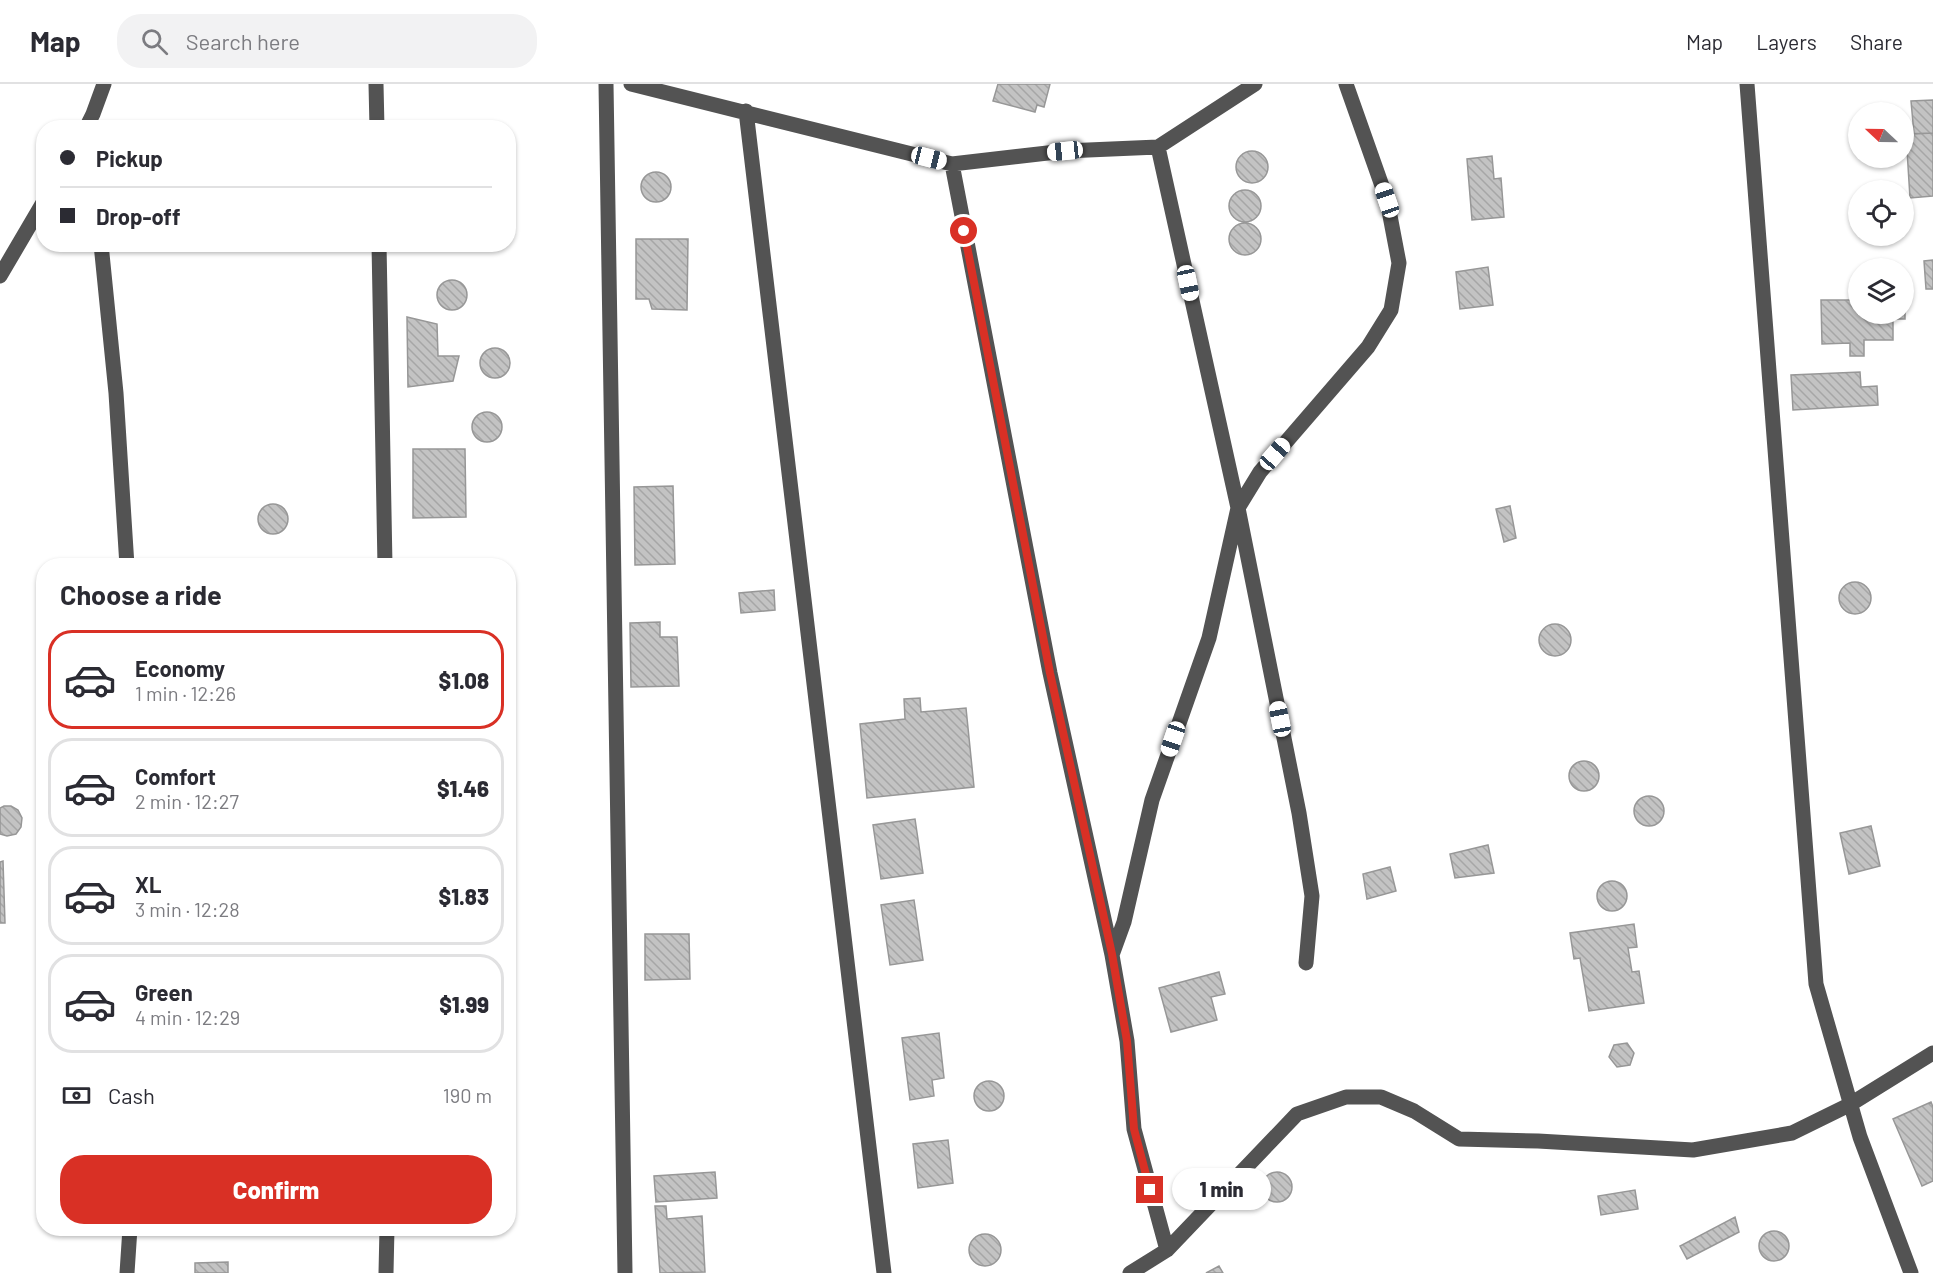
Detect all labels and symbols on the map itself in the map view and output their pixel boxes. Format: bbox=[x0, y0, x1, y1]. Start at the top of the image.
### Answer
north arrow bbox=[1848, 102, 1914, 168]
car bbox=[1046, 140, 1084, 162]
car bbox=[909, 145, 949, 171]
car bbox=[1373, 180, 1401, 220]
route start bbox=[950, 217, 977, 244]
car bbox=[1175, 264, 1201, 302]
car bbox=[1256, 435, 1294, 473]
car bbox=[1268, 700, 1292, 738]
car bbox=[1159, 719, 1187, 759]
callout: 1 min bbox=[1171, 1169, 1270, 1211]
route end bbox=[1136, 1176, 1163, 1203]

